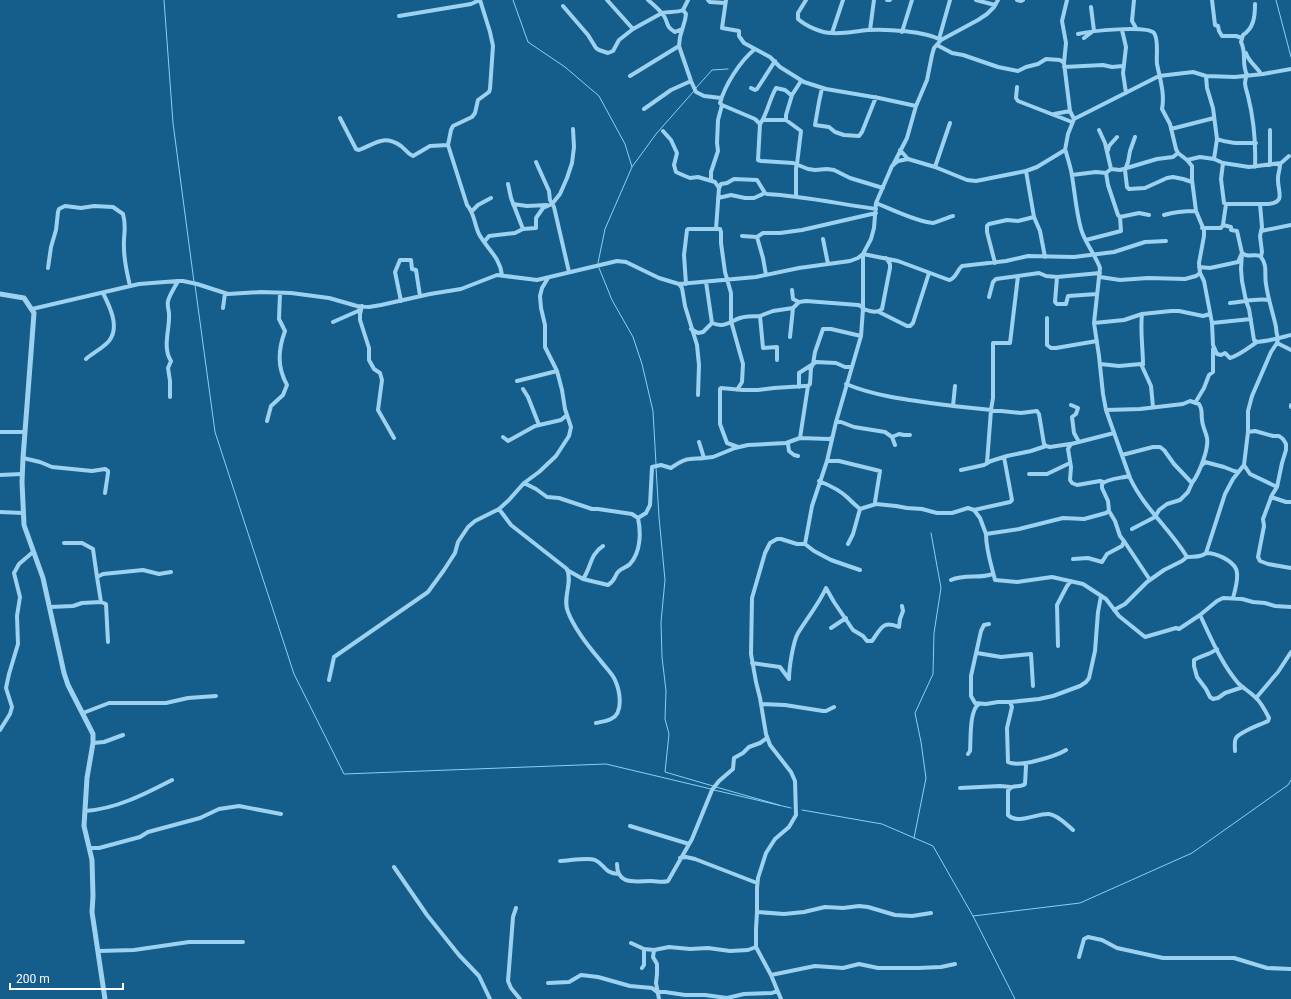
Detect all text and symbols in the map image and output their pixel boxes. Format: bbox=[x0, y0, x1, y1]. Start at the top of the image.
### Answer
scale bar bbox=[10, 965, 123, 991]
text: 200 m bbox=[16, 972, 50, 986]

